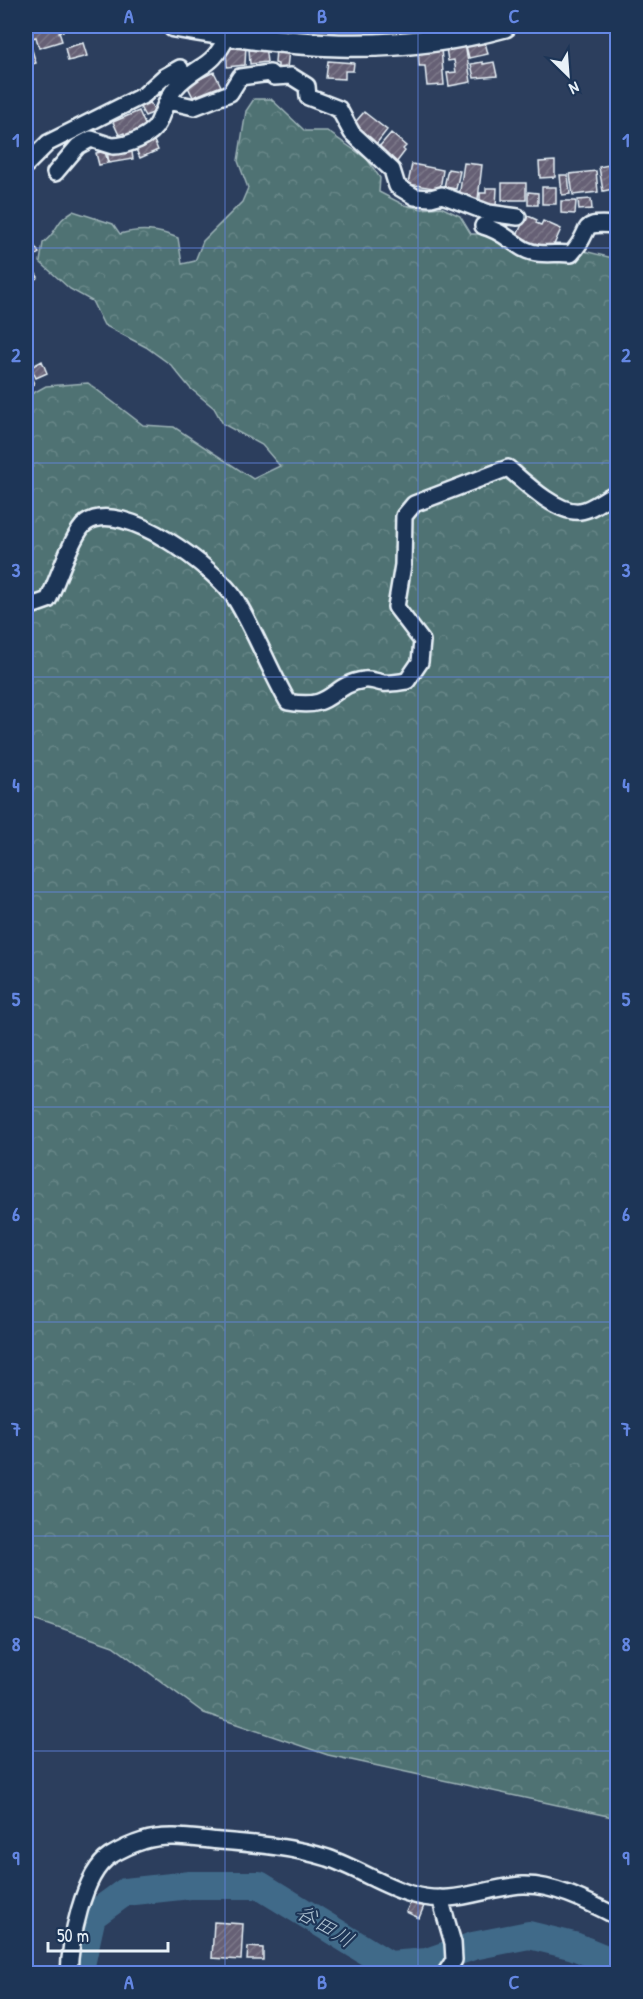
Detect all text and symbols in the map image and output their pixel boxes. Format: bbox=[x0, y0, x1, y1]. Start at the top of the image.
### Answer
text: A bbox=[124, 2, 134, 29]
text: B bbox=[317, 2, 327, 29]
text: C bbox=[509, 2, 520, 29]
north arrow bbox=[538, 45, 598, 105]
text: N bbox=[565, 77, 583, 101]
text: 1 bbox=[12, 126, 20, 153]
text: 1 bbox=[622, 126, 630, 153]
text: 2 bbox=[11, 341, 21, 368]
text: 2 bbox=[621, 341, 631, 368]
text: 3 bbox=[12, 556, 21, 583]
text: 3 bbox=[622, 556, 631, 583]
text: 4 bbox=[12, 771, 20, 798]
text: 4 bbox=[622, 771, 630, 798]
text: 5 bbox=[12, 985, 21, 1012]
text: 5 bbox=[622, 985, 631, 1012]
text: 6 bbox=[12, 1200, 20, 1227]
text: 6 bbox=[622, 1200, 630, 1227]
text: 7 bbox=[10, 1415, 21, 1442]
text: 7 bbox=[620, 1415, 631, 1442]
text: 8 bbox=[12, 1630, 21, 1657]
text: 8 bbox=[622, 1630, 631, 1657]
text: 9 bbox=[12, 1844, 20, 1871]
text: 9 bbox=[622, 1844, 630, 1871]
water label: 谷田川 bbox=[291, 1897, 360, 1954]
scale bar bbox=[48, 1915, 168, 1953]
text: 50 m bbox=[57, 1923, 89, 1948]
text: A bbox=[124, 1968, 134, 1995]
text: B bbox=[317, 1968, 327, 1995]
text: C bbox=[509, 1968, 520, 1995]

